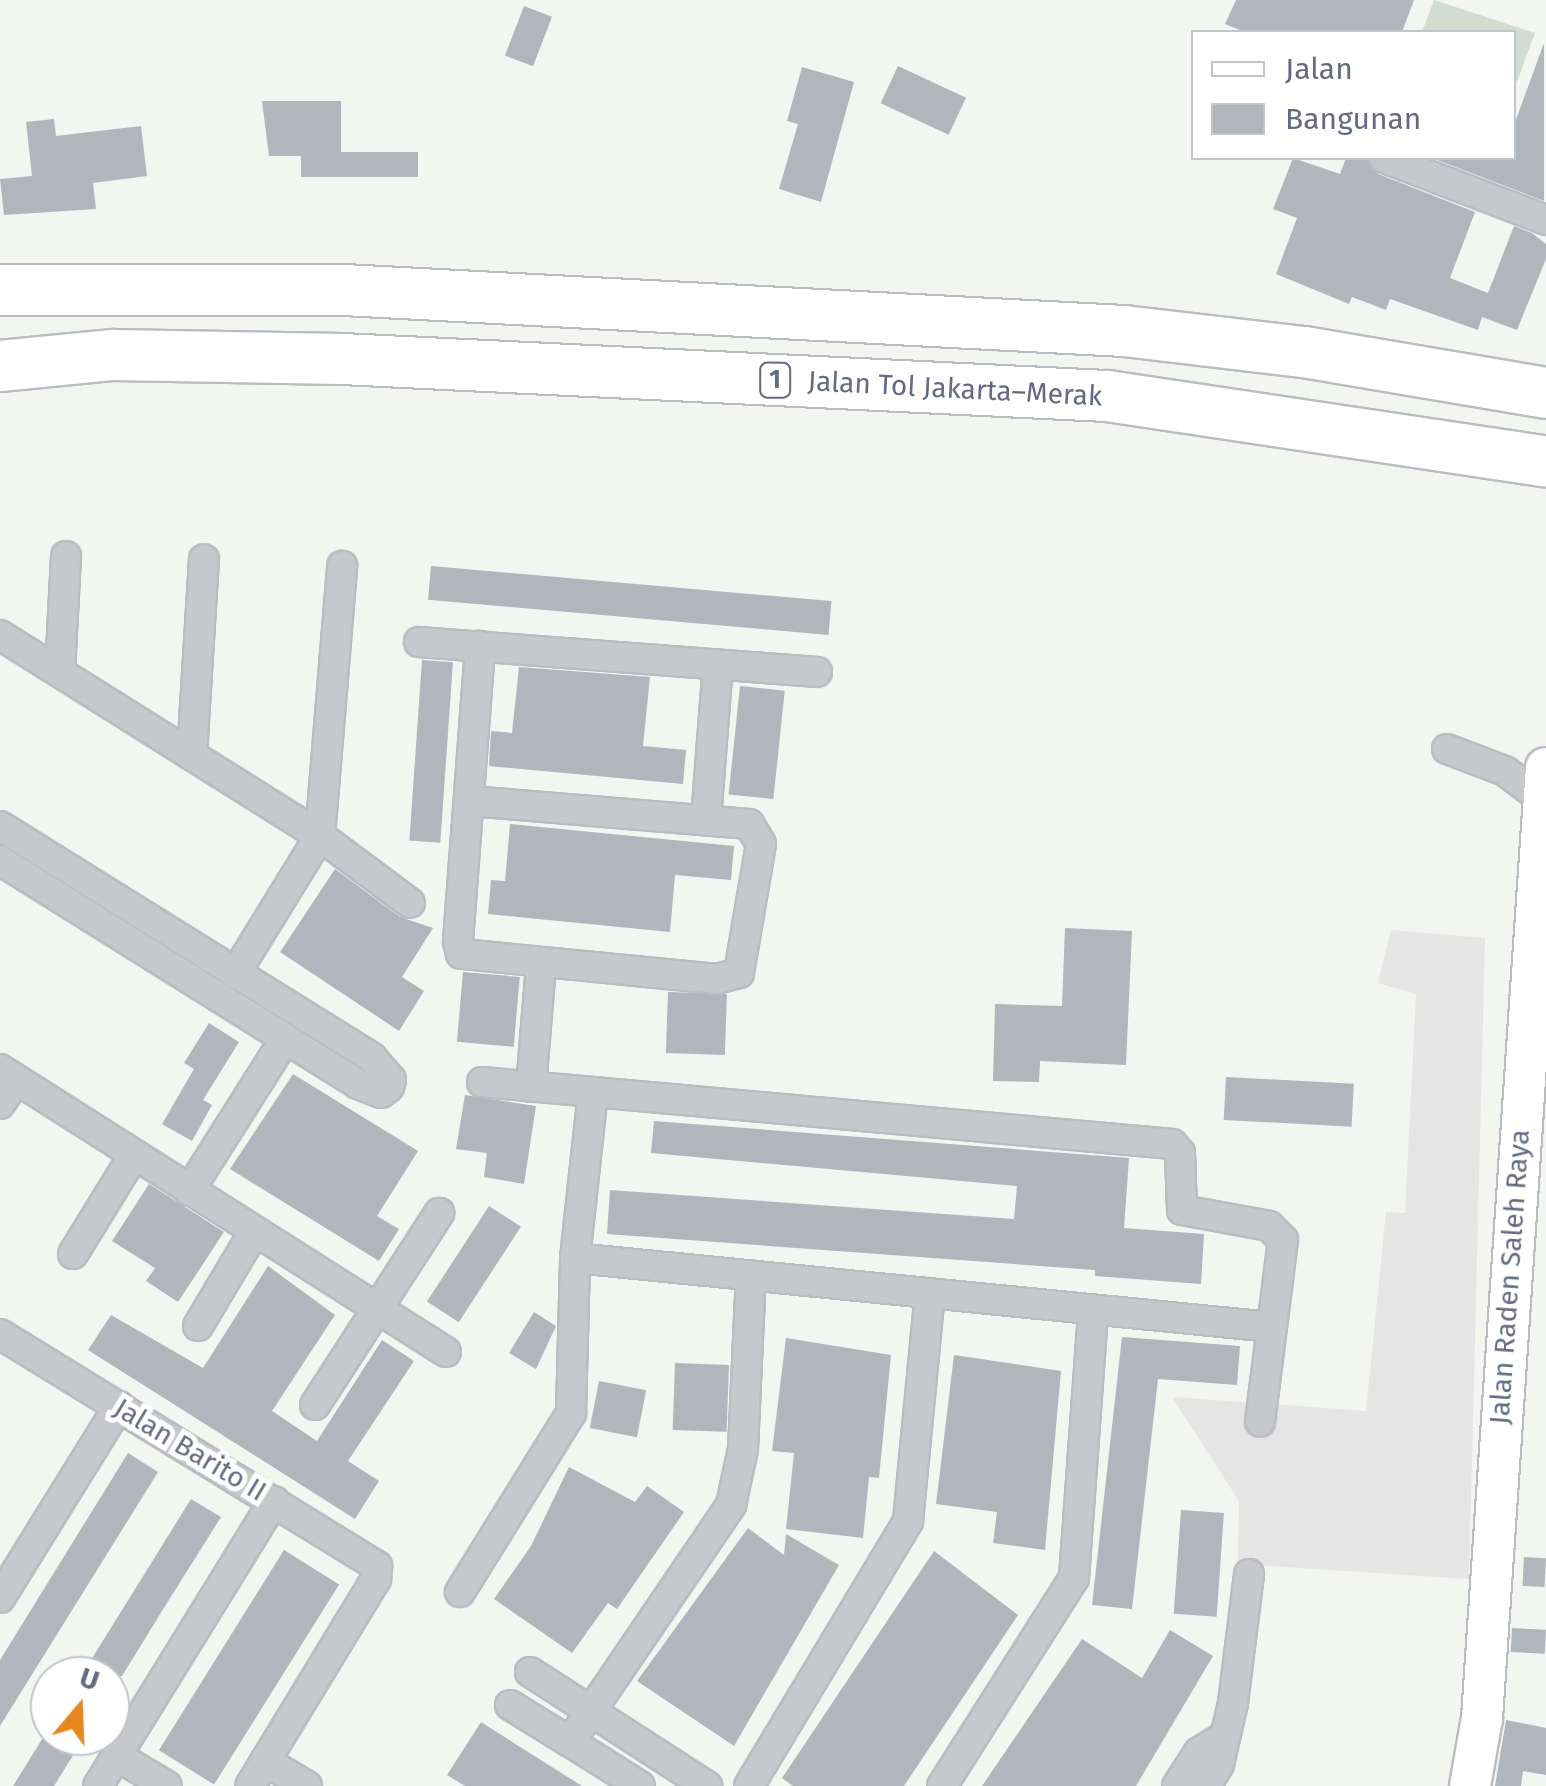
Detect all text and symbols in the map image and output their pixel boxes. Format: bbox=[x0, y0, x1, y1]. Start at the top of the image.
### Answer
legend bbox=[1191, 30, 1516, 160]
text: Jalan bbox=[1285, 51, 1353, 87]
text: Bangunan bbox=[1285, 101, 1421, 137]
road number: 1 bbox=[758, 360, 792, 400]
street label: Jalan Tol Jakarta–Merak bbox=[807, 365, 1103, 413]
street label: Jalan Raden Saleh Raya bbox=[1483, 1128, 1537, 1426]
street label: Jalan Barito II bbox=[108, 1391, 272, 1509]
north arrow bbox=[30, 1656, 130, 1756]
text: U bbox=[75, 1660, 103, 1698]

